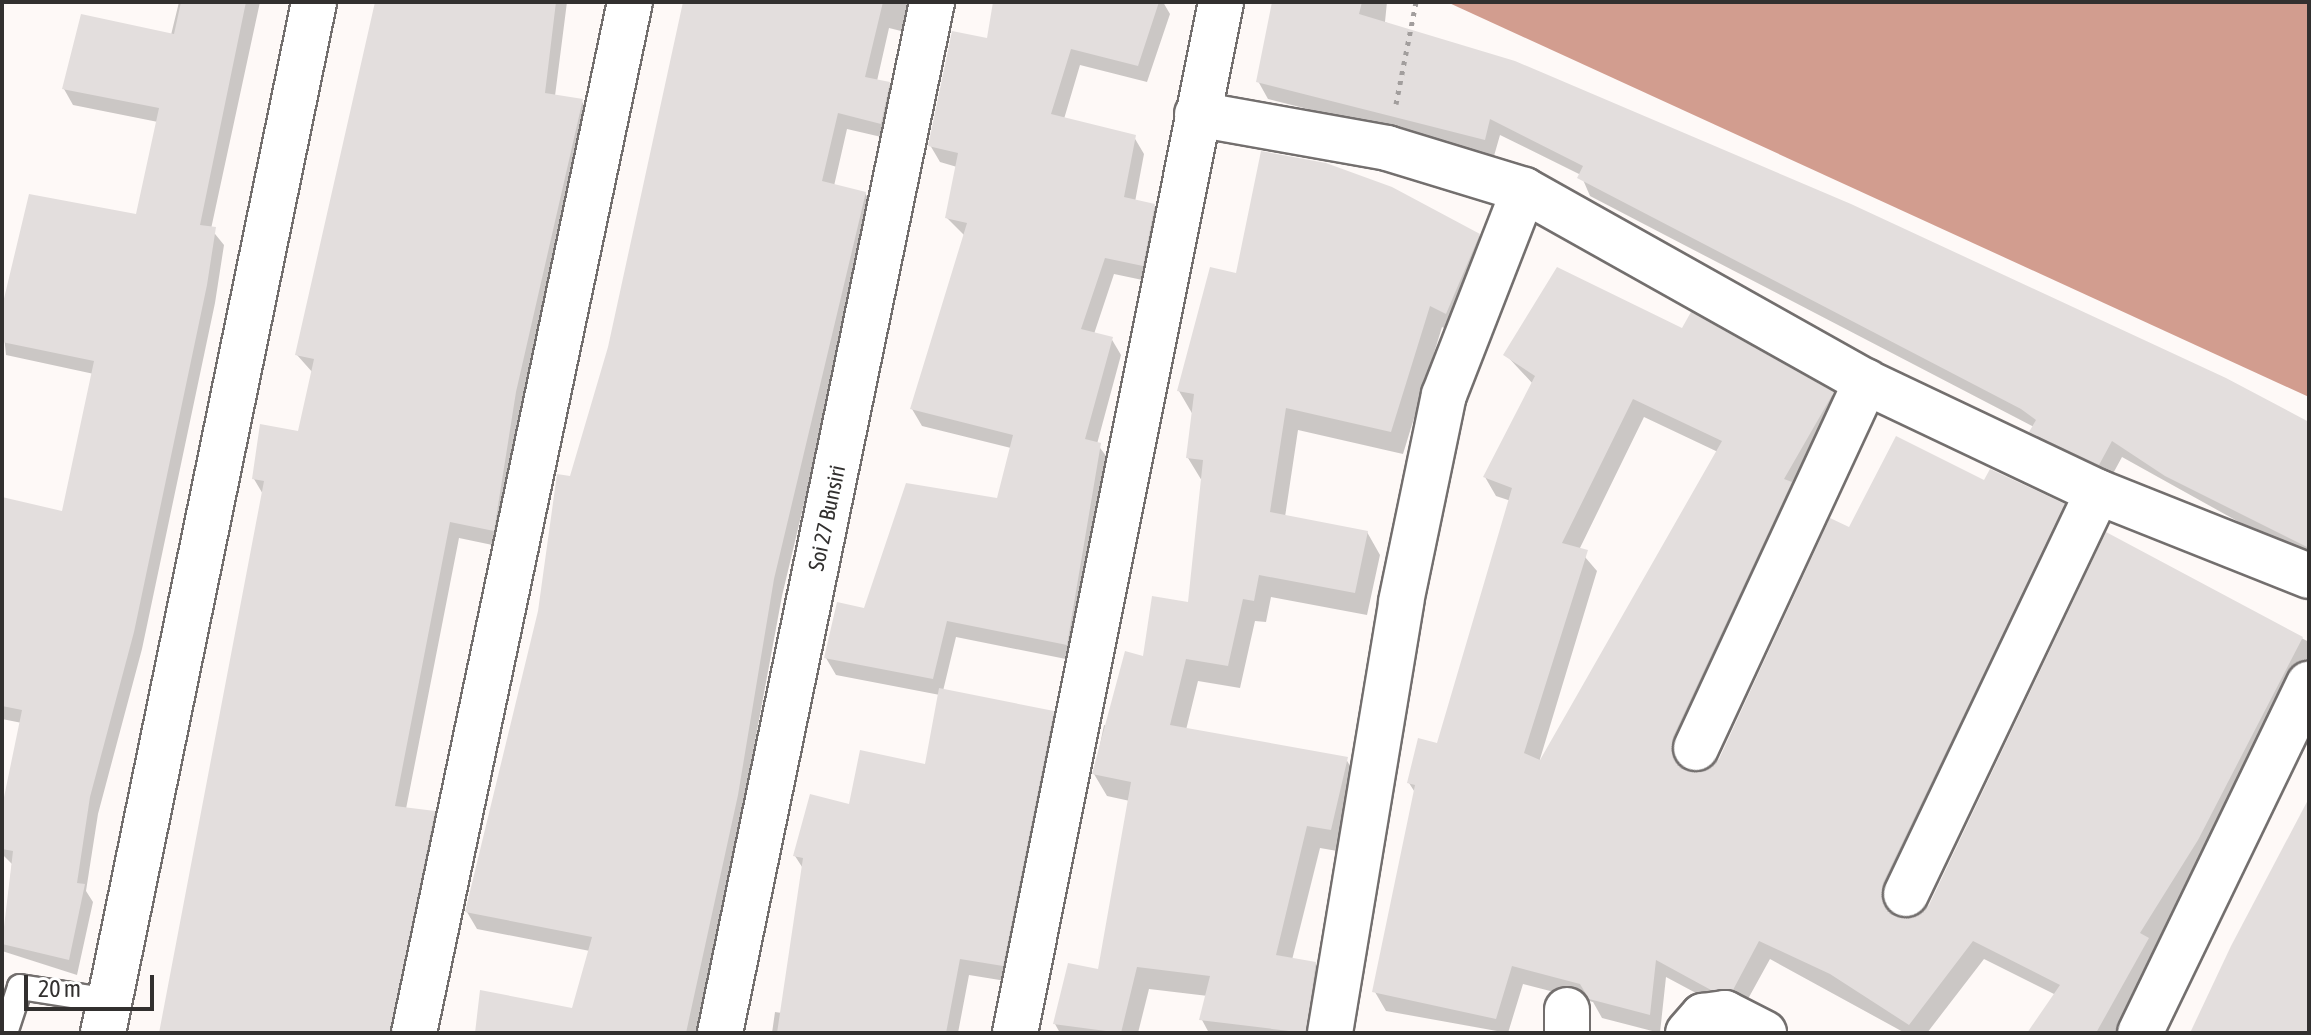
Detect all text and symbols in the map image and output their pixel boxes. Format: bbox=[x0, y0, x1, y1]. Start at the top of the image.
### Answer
street label: Soi 27 Bunsiri bbox=[803, 463, 851, 573]
scale bar bbox=[28, 959, 158, 1009]
text: 20 m bbox=[38, 975, 81, 1002]

